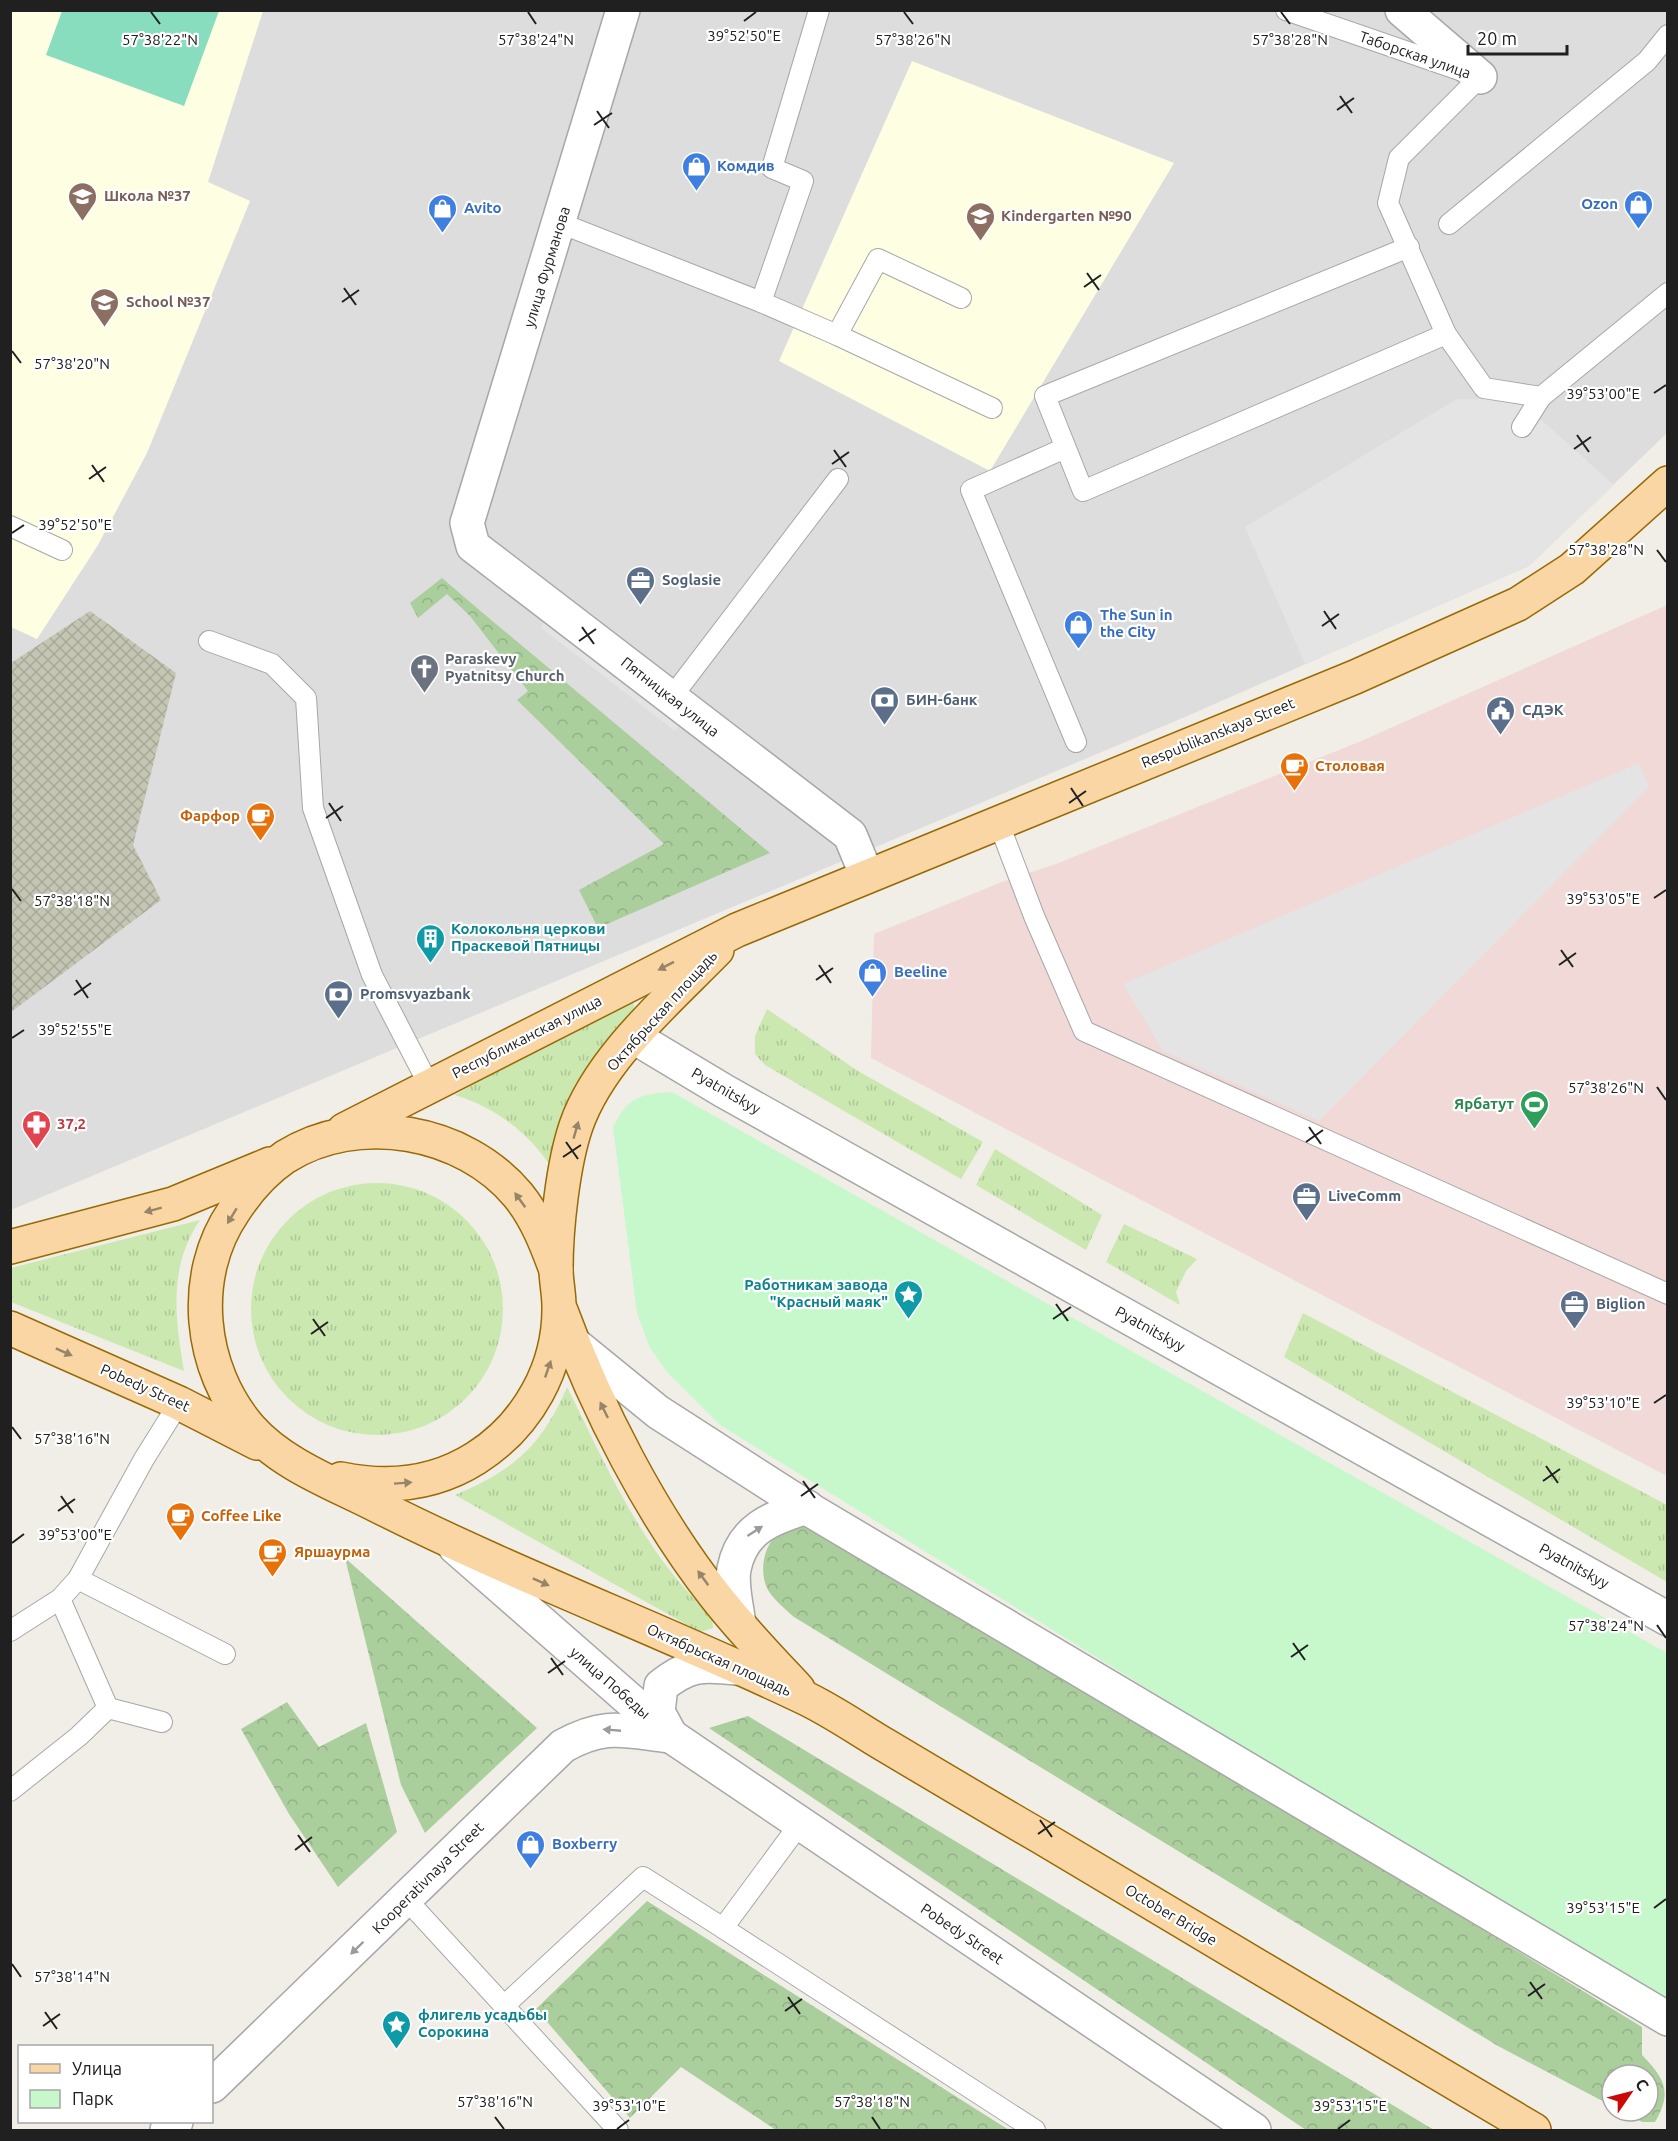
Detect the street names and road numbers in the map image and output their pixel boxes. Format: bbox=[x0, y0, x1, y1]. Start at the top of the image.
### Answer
street label: Таборская улица bbox=[1357, 27, 1473, 82]
street label: улица Фурманова bbox=[520, 204, 573, 329]
street label: Пятницкая улица bbox=[618, 653, 723, 740]
street label: Respublikanskaya Street bbox=[1139, 694, 1297, 771]
street label: Октябрьская площадь bbox=[603, 947, 720, 1074]
street label: Республиканская улица bbox=[449, 991, 604, 1082]
street label: Pyatnitskyy bbox=[689, 1064, 764, 1117]
street label: Pyatnitskyy bbox=[1112, 1302, 1188, 1355]
street label: Pobedy Street bbox=[98, 1360, 193, 1415]
street label: Pyatnitskyy bbox=[1536, 1539, 1612, 1592]
street label: Октябрьская площадь bbox=[644, 1620, 794, 1699]
street label: улица Победы bbox=[567, 1643, 654, 1722]
street label: Kooperativnaya Street bbox=[369, 1818, 487, 1937]
street label: October Bridge bbox=[1122, 1881, 1220, 1949]
street label: Pobedy Street bbox=[918, 1900, 1007, 1968]

